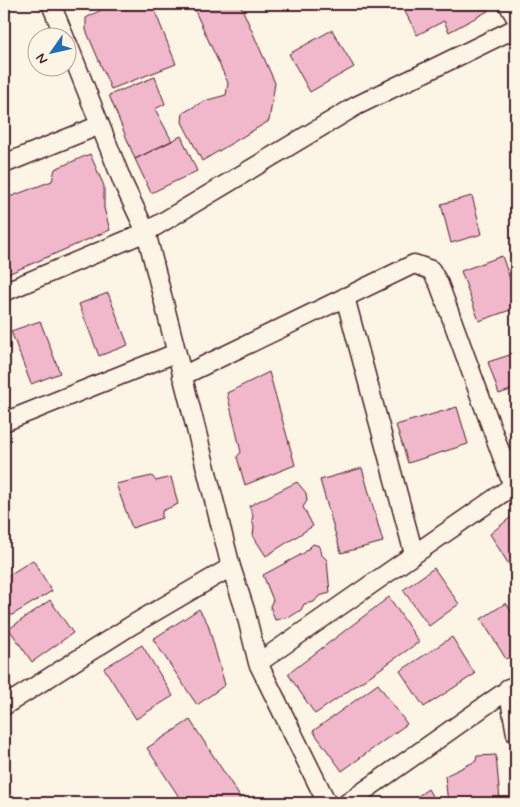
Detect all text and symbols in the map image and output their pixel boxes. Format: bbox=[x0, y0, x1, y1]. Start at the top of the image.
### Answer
north arrow bbox=[28, 28, 78, 78]
text: N bbox=[32, 50, 52, 68]

